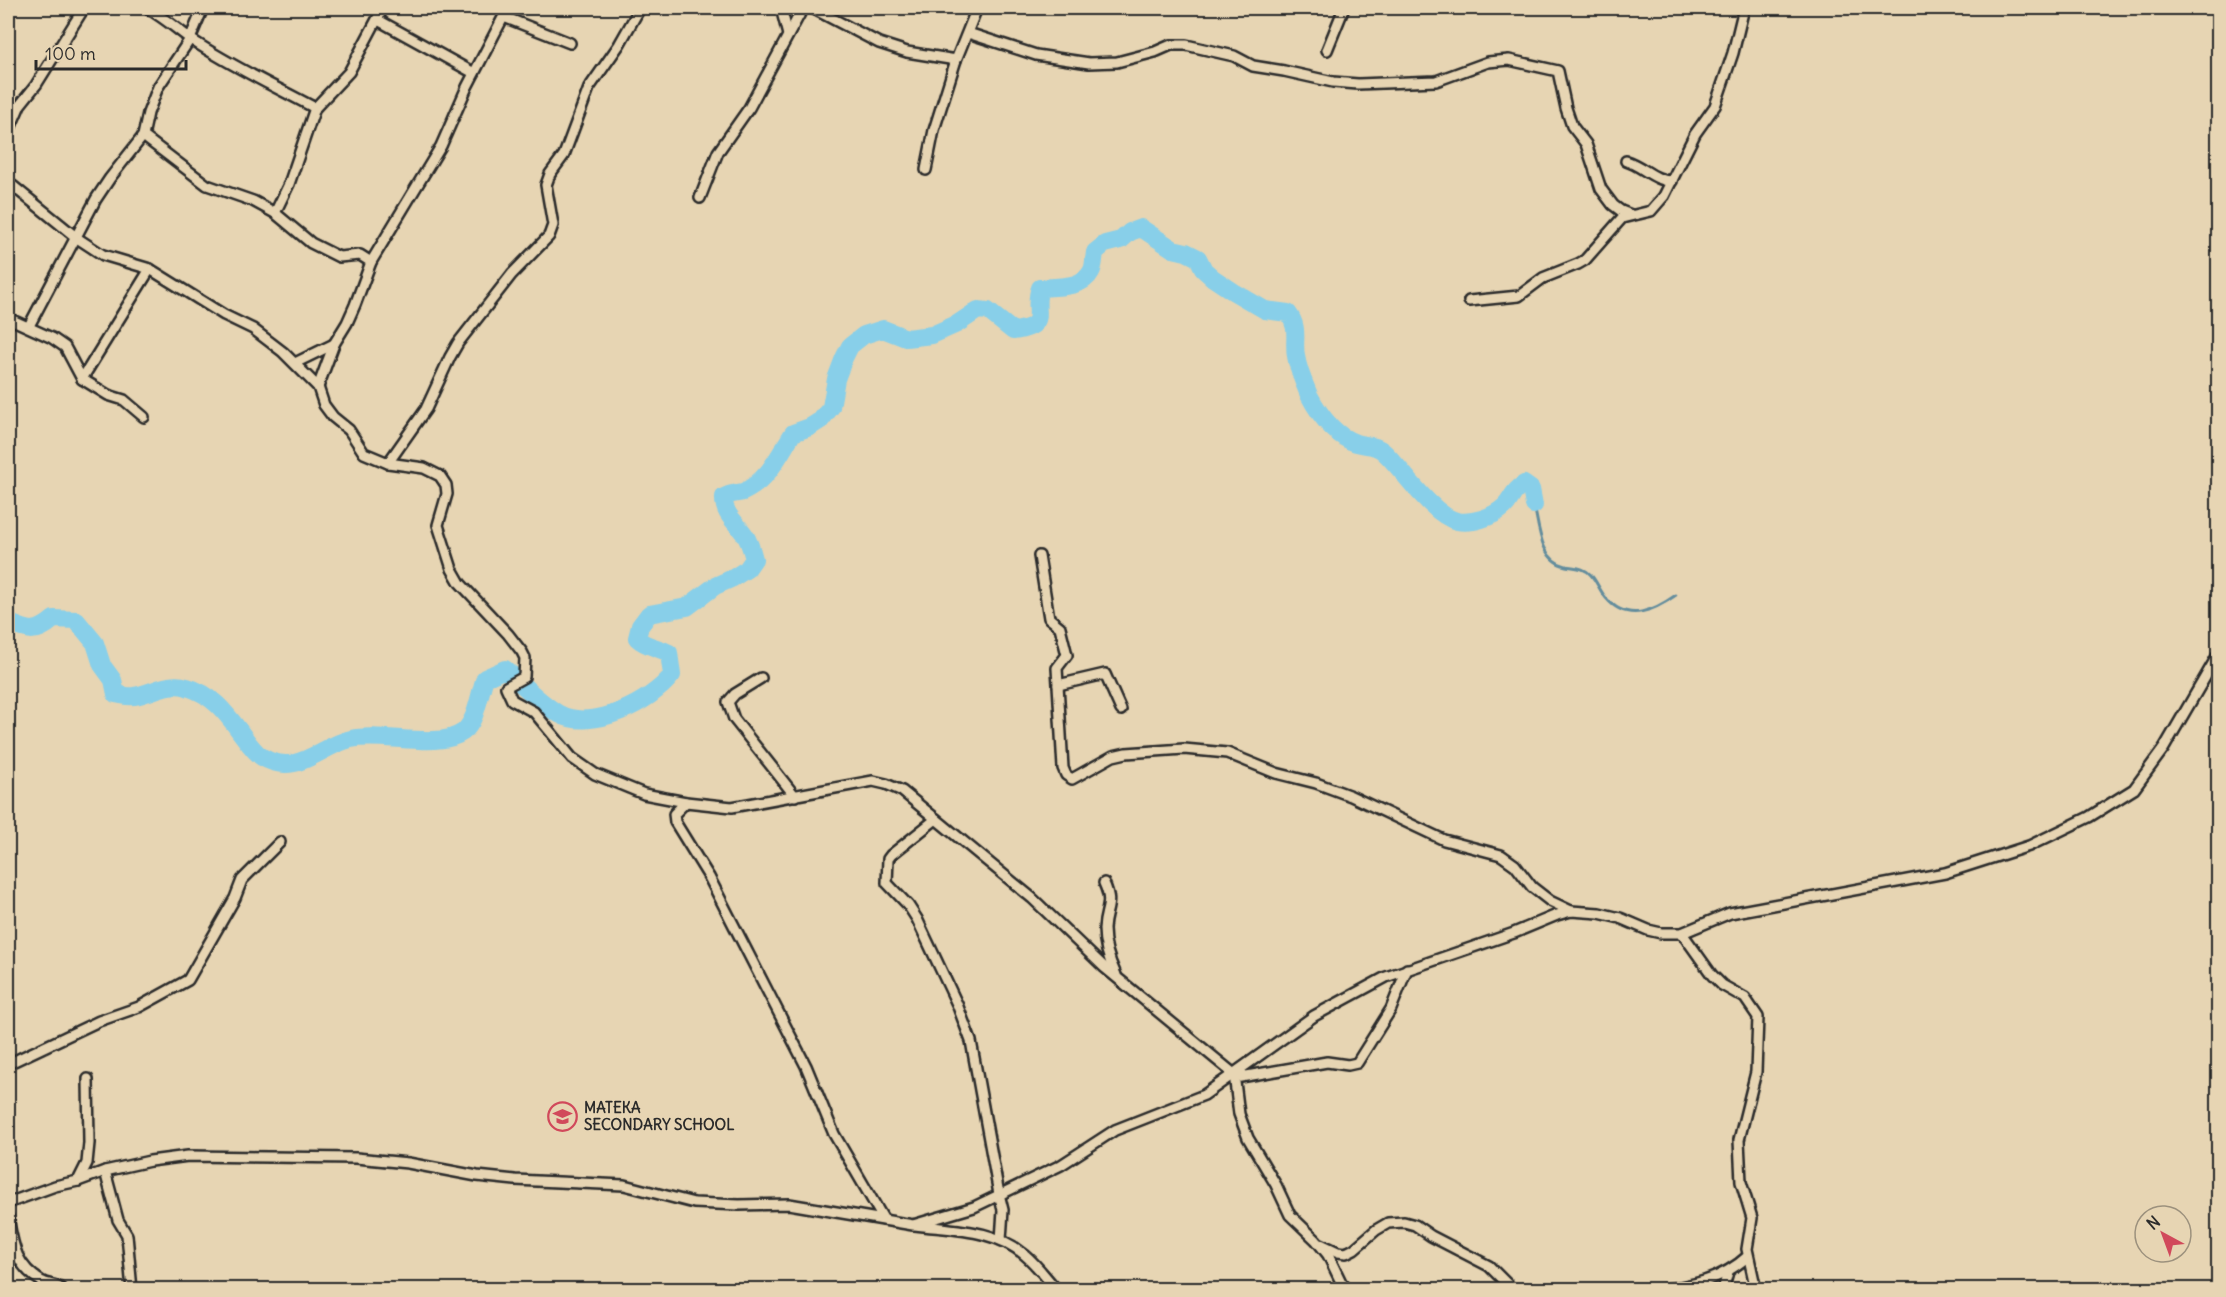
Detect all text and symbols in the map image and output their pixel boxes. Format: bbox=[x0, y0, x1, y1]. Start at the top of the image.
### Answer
scale bar bbox=[36, 33, 186, 71]
text: 100 m bbox=[45, 42, 96, 65]
place label: MATEKA SECONDARY SCHOOL bbox=[584, 1098, 734, 1134]
school or university icon: MATEKA SECONDARY SCHOOL bbox=[547, 1101, 579, 1133]
north arrow bbox=[2133, 1204, 2193, 1264]
text: N bbox=[2142, 1212, 2164, 1234]

